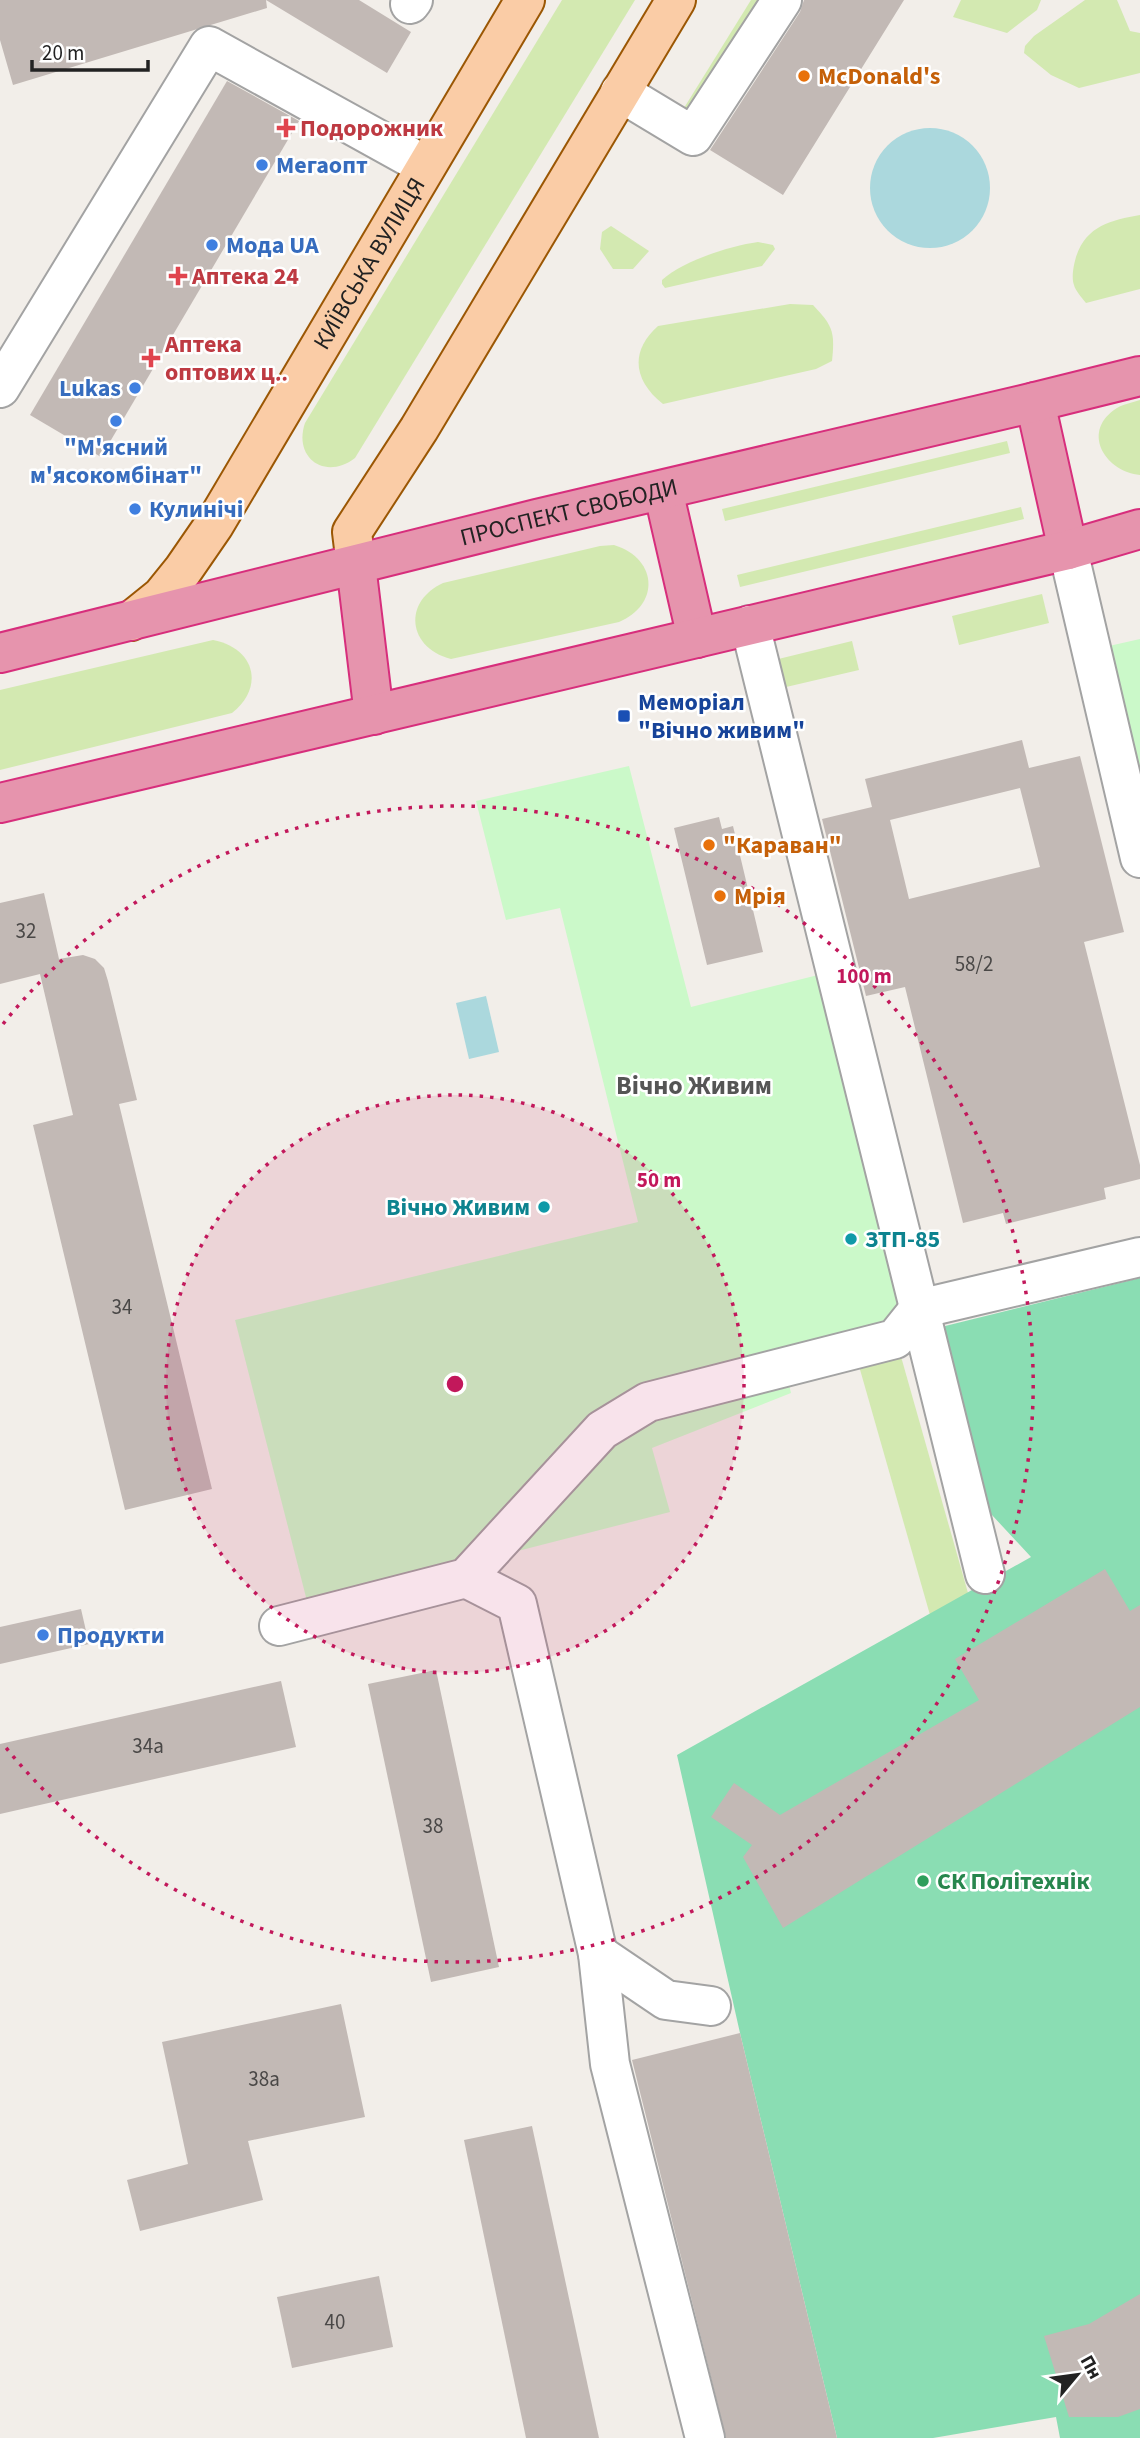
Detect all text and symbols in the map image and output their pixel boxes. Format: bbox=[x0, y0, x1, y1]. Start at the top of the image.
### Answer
scale bar bbox=[32, 28, 147, 72]
text: 20 m bbox=[42, 38, 84, 68]
place label: McDonald's bbox=[818, 59, 940, 94]
marker: McDonald's bbox=[796, 68, 812, 84]
place label: Подорожник bbox=[300, 111, 444, 146]
marker: Подорожник bbox=[278, 120, 294, 136]
place label: Мегаопт bbox=[276, 148, 368, 183]
marker: Мегаопт bbox=[254, 157, 270, 173]
street label: КИЇВСЬКА ВУЛИЦЯ bbox=[305, 171, 434, 356]
place label: Мода UA bbox=[226, 228, 319, 263]
marker: Мода UA bbox=[204, 237, 220, 253]
place label: Аптека 24 bbox=[191, 259, 299, 294]
marker: Аптека 24 bbox=[170, 268, 186, 284]
place label: Аптека оптових ц‥ bbox=[164, 327, 288, 390]
marker: Аптека оптових ц‥ bbox=[143, 350, 159, 366]
place label: Lukas bbox=[59, 371, 121, 406]
marker: Lukas bbox=[127, 380, 143, 396]
marker: "М'ясний м'ясокомбінат" bbox=[108, 413, 124, 429]
place label: "М'ясний м'ясокомбінат" bbox=[30, 430, 202, 493]
street label: ПРОСПЕКТ СВОБОДИ bbox=[457, 470, 681, 556]
place label: Кулинічі bbox=[149, 492, 243, 527]
marker: Кулинічі bbox=[127, 501, 143, 517]
place label: Меморіал "Вічно живим" bbox=[638, 685, 805, 748]
marker: Меморіал "Вічно живим" bbox=[616, 708, 632, 724]
place label: "Караван" bbox=[723, 828, 842, 863]
marker: "Караван" bbox=[701, 837, 717, 853]
place label: Мрія bbox=[734, 879, 786, 914]
marker: Мрія bbox=[712, 888, 728, 904]
house number: 32 bbox=[16, 916, 36, 946]
house number: 58/2 bbox=[955, 949, 993, 979]
text: 100 m bbox=[836, 961, 892, 991]
district label: Вічно Живим bbox=[616, 1067, 772, 1104]
text: 50 m bbox=[637, 1165, 681, 1195]
place label: Вічно Живим bbox=[386, 1190, 530, 1225]
marker: Вічно Живим bbox=[536, 1199, 552, 1215]
place label: ЗТП-85 bbox=[865, 1222, 940, 1257]
marker: ЗТП-85 bbox=[843, 1231, 859, 1247]
house number: 34 bbox=[112, 1292, 132, 1322]
centre of rings bbox=[443, 1372, 467, 1396]
place label: Продукти bbox=[57, 1618, 165, 1653]
marker: Продукти bbox=[35, 1627, 51, 1643]
house number: 34а bbox=[132, 1731, 164, 1761]
house number: 38 bbox=[423, 1811, 443, 1841]
place label: СК Політехнік bbox=[937, 1864, 1090, 1899]
marker: СК Політехнік bbox=[915, 1873, 931, 1889]
house number: 38а bbox=[248, 2064, 280, 2094]
house number: 40 bbox=[325, 2307, 345, 2337]
north arrow bbox=[1042, 2340, 1112, 2410]
text: Пн bbox=[1073, 2351, 1108, 2384]

